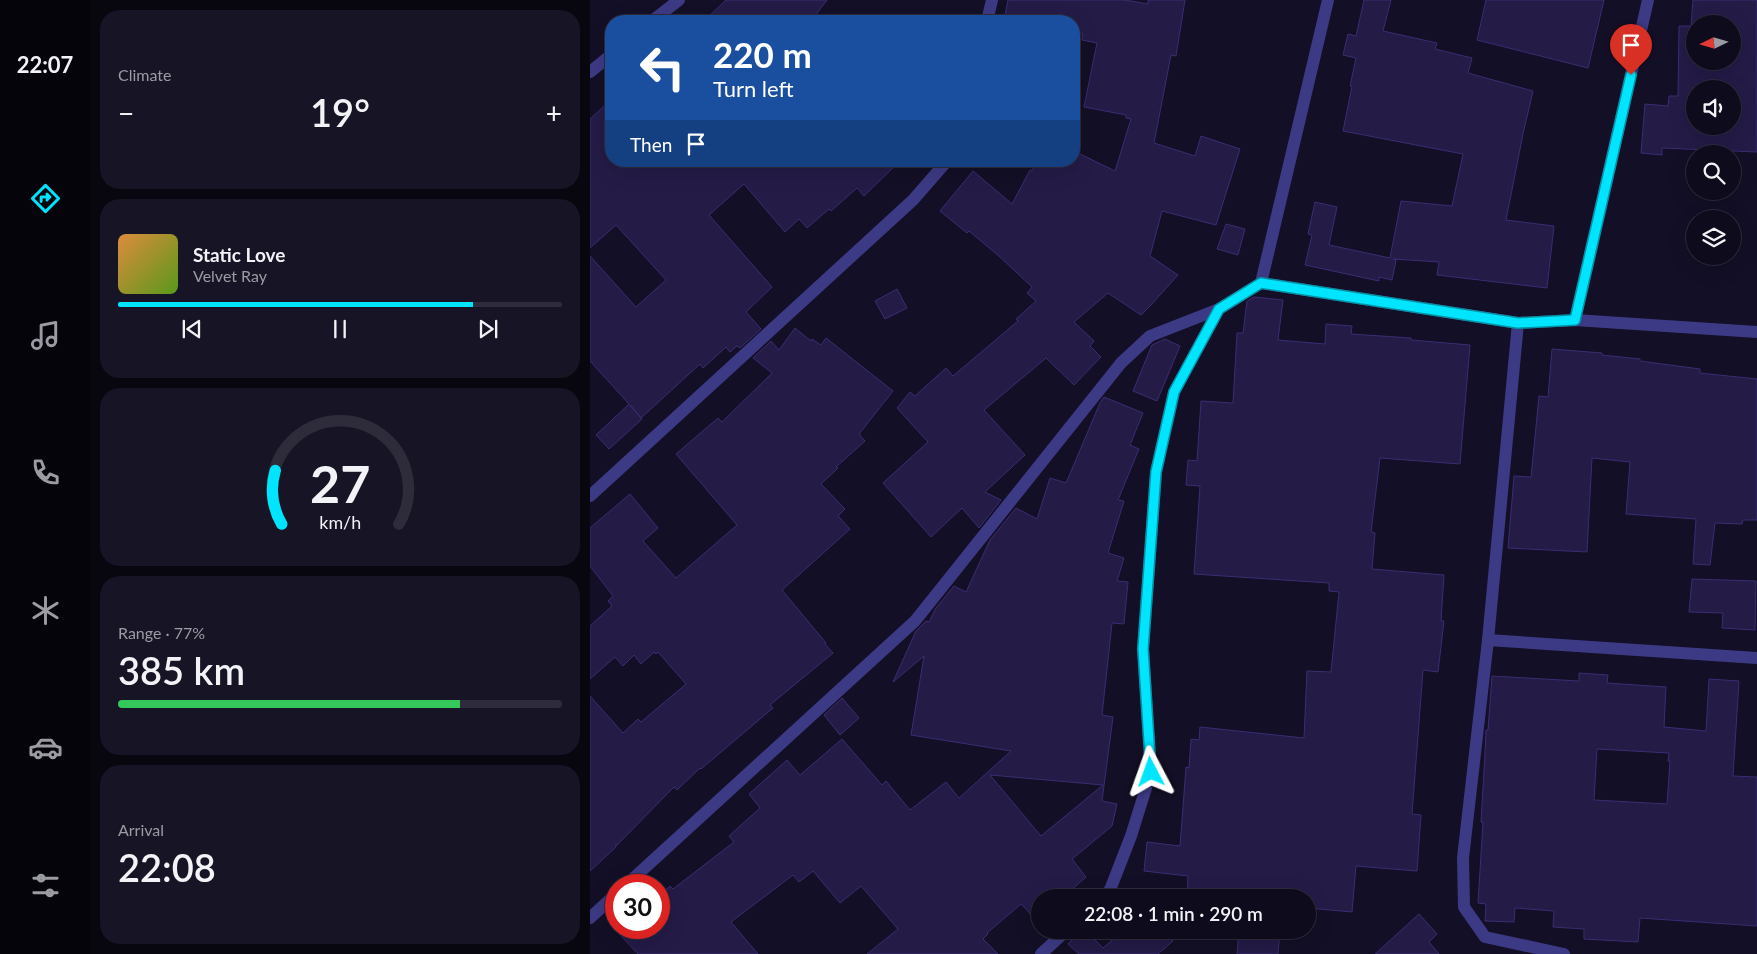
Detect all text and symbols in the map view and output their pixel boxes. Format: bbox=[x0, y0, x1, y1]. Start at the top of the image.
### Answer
north arrow bbox=[1686, 15, 1741, 70]
map controls bbox=[1686, 15, 1741, 265]
pin bbox=[1610, 24, 1652, 75]
icon: arrive bbox=[1617, 31, 1645, 59]
text: 220 m bbox=[713, 33, 812, 75]
icon: left bbox=[630, 35, 695, 100]
text: 22:07 bbox=[17, 51, 73, 78]
text: Climate bbox=[118, 65, 171, 84]
text: Turn left bbox=[713, 75, 794, 102]
button: sound bbox=[1686, 80, 1741, 135]
text: 19° bbox=[310, 89, 370, 135]
text: − bbox=[118, 96, 134, 130]
text: + bbox=[546, 96, 562, 130]
icon: arrive bbox=[682, 130, 710, 158]
text: Then bbox=[630, 133, 672, 156]
button: search bbox=[1686, 145, 1741, 200]
icon: directions bbox=[28, 181, 63, 216]
button: layers bbox=[1686, 210, 1741, 265]
text: Static Love bbox=[193, 243, 285, 266]
text: Velvet Ray bbox=[193, 266, 267, 285]
icon: previous bbox=[178, 315, 206, 343]
icon: pause bbox=[326, 315, 354, 343]
icon: next bbox=[474, 315, 502, 343]
icon: music bbox=[28, 318, 63, 353]
text: 27 bbox=[310, 452, 370, 514]
icon: phone bbox=[28, 455, 63, 490]
text: km/h bbox=[319, 511, 361, 533]
icon: climate bbox=[28, 593, 63, 628]
text: Range · 77% bbox=[118, 623, 205, 642]
text: 385 km bbox=[118, 647, 245, 693]
icon: car bbox=[28, 730, 63, 765]
position arrow bbox=[1124, 745, 1176, 797]
text: Arrival bbox=[118, 820, 164, 839]
text: 22:08 bbox=[118, 844, 216, 890]
icon: filters bbox=[28, 868, 63, 903]
speed limit sign: 30 bbox=[605, 874, 670, 939]
text: 22:08 · 1 min · 290 m bbox=[1084, 902, 1263, 925]

